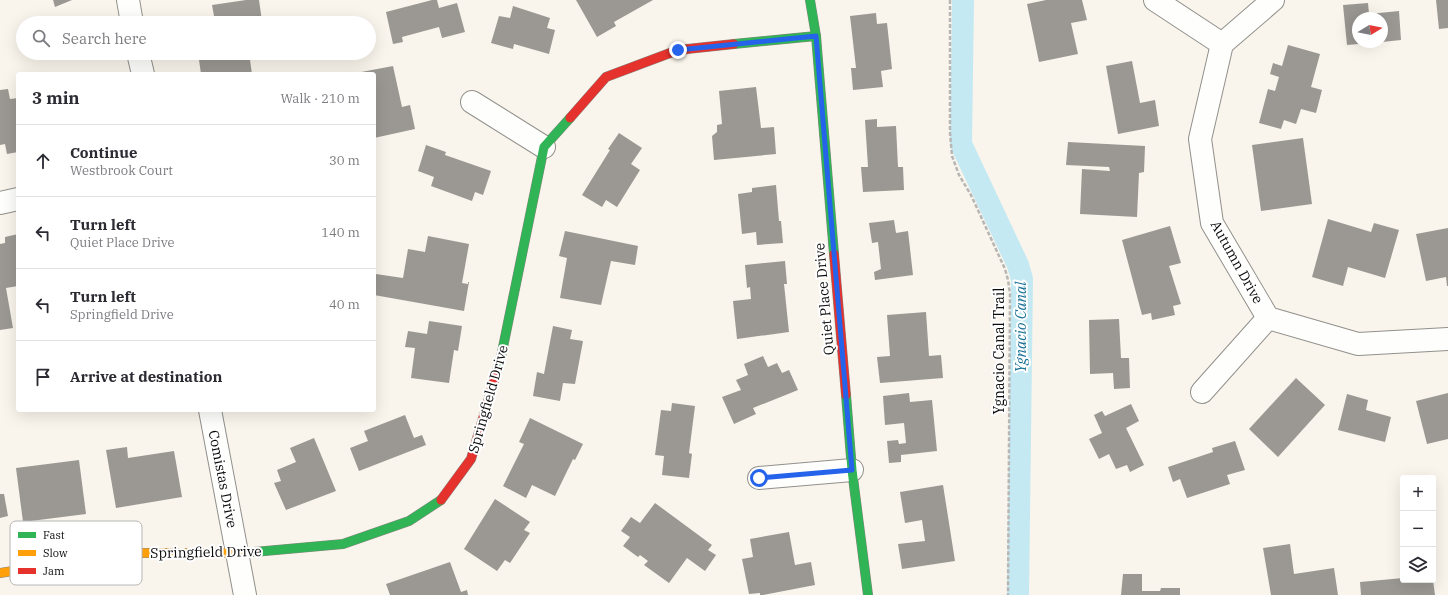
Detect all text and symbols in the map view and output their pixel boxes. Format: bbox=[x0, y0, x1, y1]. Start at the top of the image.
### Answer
north arrow bbox=[1352, 12, 1388, 48]
search box bbox=[16, 16, 376, 60]
icon: search bbox=[30, 27, 52, 49]
text: Search here bbox=[62, 29, 147, 48]
route end bbox=[669, 41, 687, 59]
text: 3 min bbox=[32, 87, 80, 109]
text: Walk · 210 m bbox=[281, 90, 360, 107]
text: Continue bbox=[70, 143, 137, 162]
icon: ahead bbox=[32, 150, 54, 172]
text: 30 m bbox=[329, 152, 360, 169]
text: Westbrook Court bbox=[70, 162, 173, 179]
text: Turn left bbox=[70, 215, 136, 234]
street label: Autumn Drive bbox=[1207, 217, 1267, 307]
icon: left bbox=[32, 222, 54, 244]
text: 140 m bbox=[321, 224, 360, 241]
text: Quiet Place Drive bbox=[70, 234, 175, 251]
street label: Quiet Place Drive bbox=[810, 242, 838, 356]
water label: Ygnacio Canal bbox=[1011, 281, 1030, 373]
text: Turn left bbox=[70, 287, 136, 306]
street label: Ygnacio Canal Trail bbox=[990, 288, 1008, 414]
icon: left bbox=[32, 294, 54, 316]
text: 40 m bbox=[329, 296, 360, 313]
text: Springfield Drive bbox=[70, 306, 174, 323]
street label: Springfield Drive bbox=[464, 343, 512, 455]
icon: arrive bbox=[32, 366, 54, 388]
text: Arrive at destination bbox=[70, 367, 222, 386]
street label: Comistas Drive bbox=[205, 429, 241, 529]
route start bbox=[750, 469, 768, 487]
map controls bbox=[1400, 475, 1436, 583]
button: + bbox=[1400, 475, 1436, 511]
button: − bbox=[1400, 511, 1436, 547]
legend bbox=[10, 521, 142, 585]
text: Fast bbox=[43, 528, 65, 542]
street label: Springfield Drive bbox=[150, 542, 262, 562]
text: Slow bbox=[43, 546, 68, 560]
button: layers bbox=[1400, 547, 1436, 583]
text: Jam bbox=[43, 564, 65, 578]

